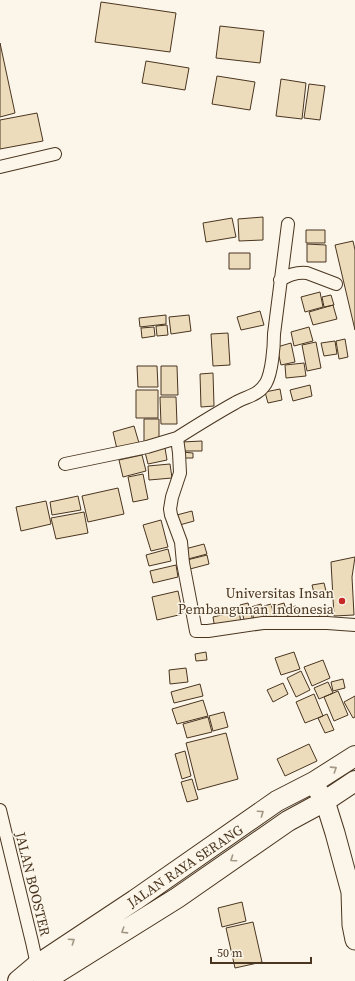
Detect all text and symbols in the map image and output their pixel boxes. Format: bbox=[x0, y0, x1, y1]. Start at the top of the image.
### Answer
place label: Universitas Insan Pembangunan Indonesia bbox=[178, 583, 335, 619]
marker: Universitas Insan Pembangunan Indonesia bbox=[337, 596, 347, 606]
one-way arrow bbox=[330, 767, 337, 774]
one-way arrow bbox=[256, 811, 263, 818]
street label: JALAN RAYA SERANG bbox=[122, 820, 247, 913]
street label: JALAN BOOSTER bbox=[10, 829, 56, 938]
one-way arrow bbox=[230, 854, 237, 861]
one-way arrow bbox=[121, 926, 128, 934]
one-way arrow bbox=[68, 939, 75, 946]
scale bar bbox=[211, 939, 311, 965]
text: 50 m bbox=[217, 945, 243, 961]

